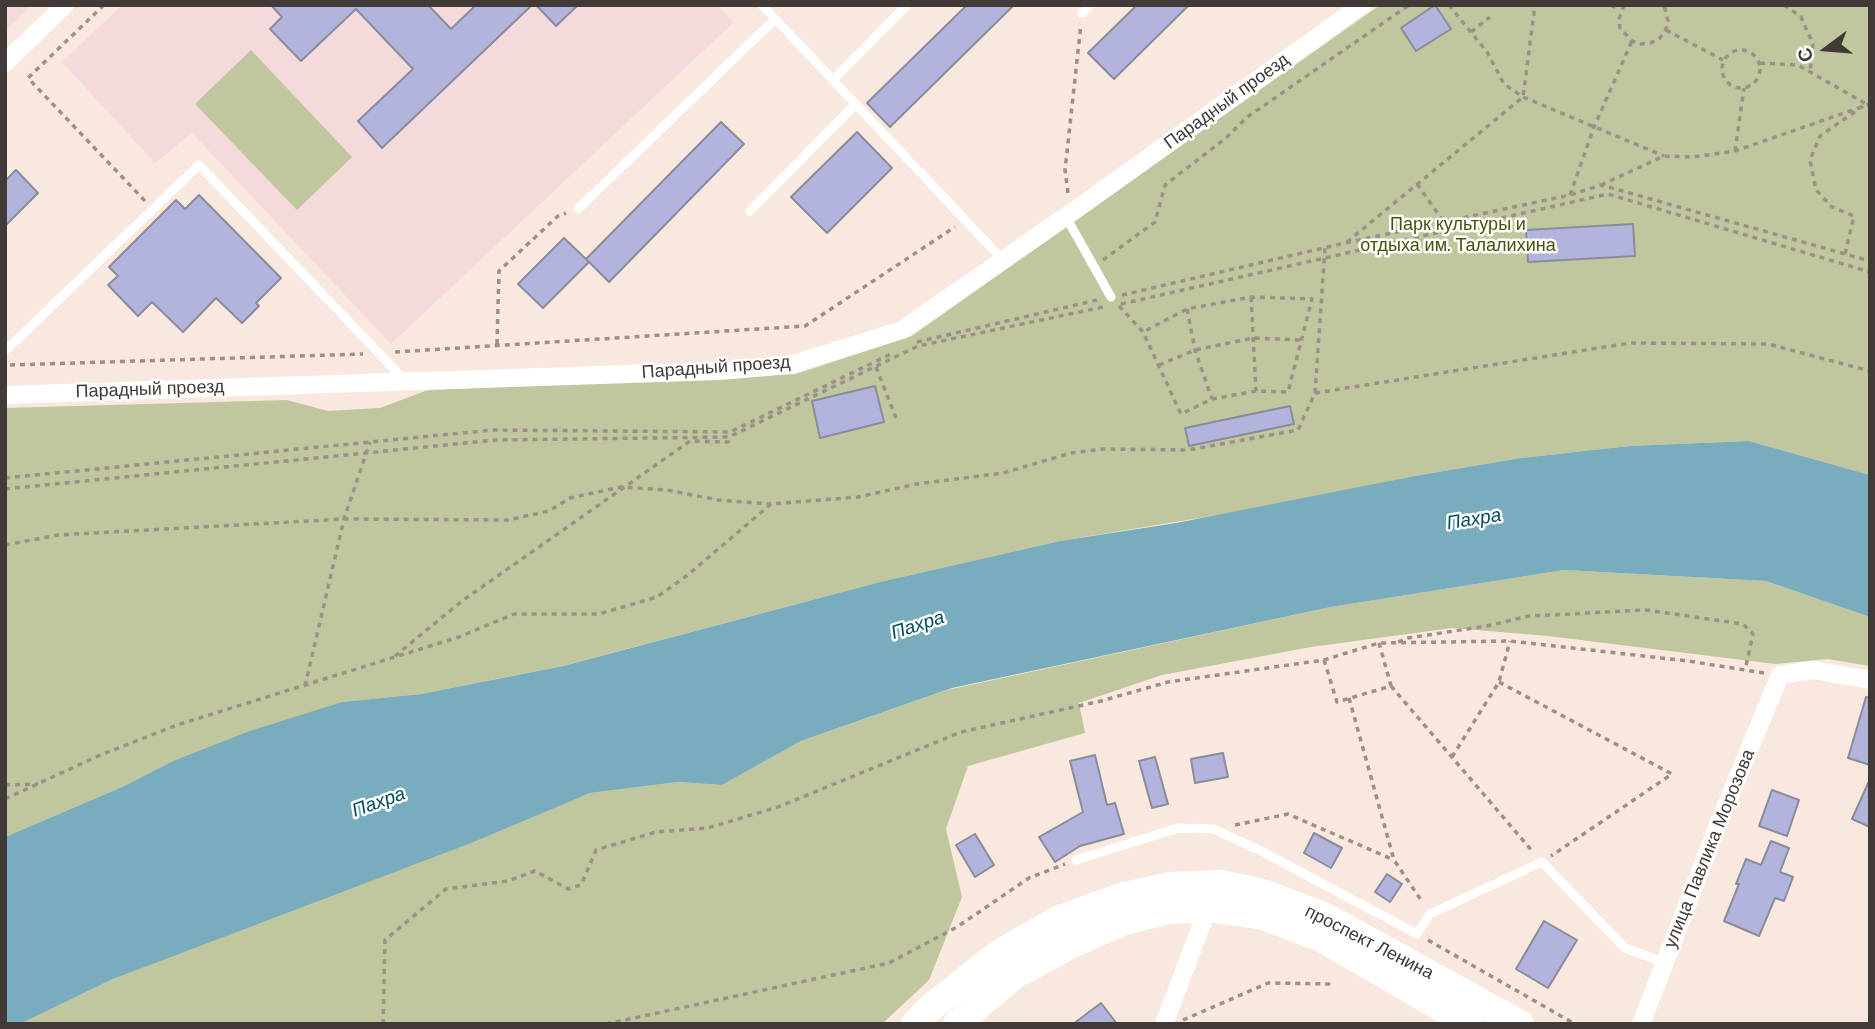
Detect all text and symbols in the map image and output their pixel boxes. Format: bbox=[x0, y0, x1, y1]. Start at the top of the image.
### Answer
north arrow bbox=[1791, 14, 1861, 84]
text: С bbox=[1791, 45, 1819, 65]
street label: Парадный проезд bbox=[1160, 49, 1294, 155]
park label: Парк культуры и отдыха им. Талалихина bbox=[1360, 214, 1556, 256]
street label: Парадный проезд bbox=[641, 352, 791, 384]
street label: Парадный проезд bbox=[75, 377, 225, 403]
water label: Пахра bbox=[1445, 504, 1503, 536]
water label: Пахра bbox=[888, 607, 948, 645]
street label: улица Павлика Морозова bbox=[1660, 746, 1760, 952]
water label: Пахра bbox=[349, 783, 409, 823]
street label: проспект Ленина bbox=[1301, 901, 1437, 985]

